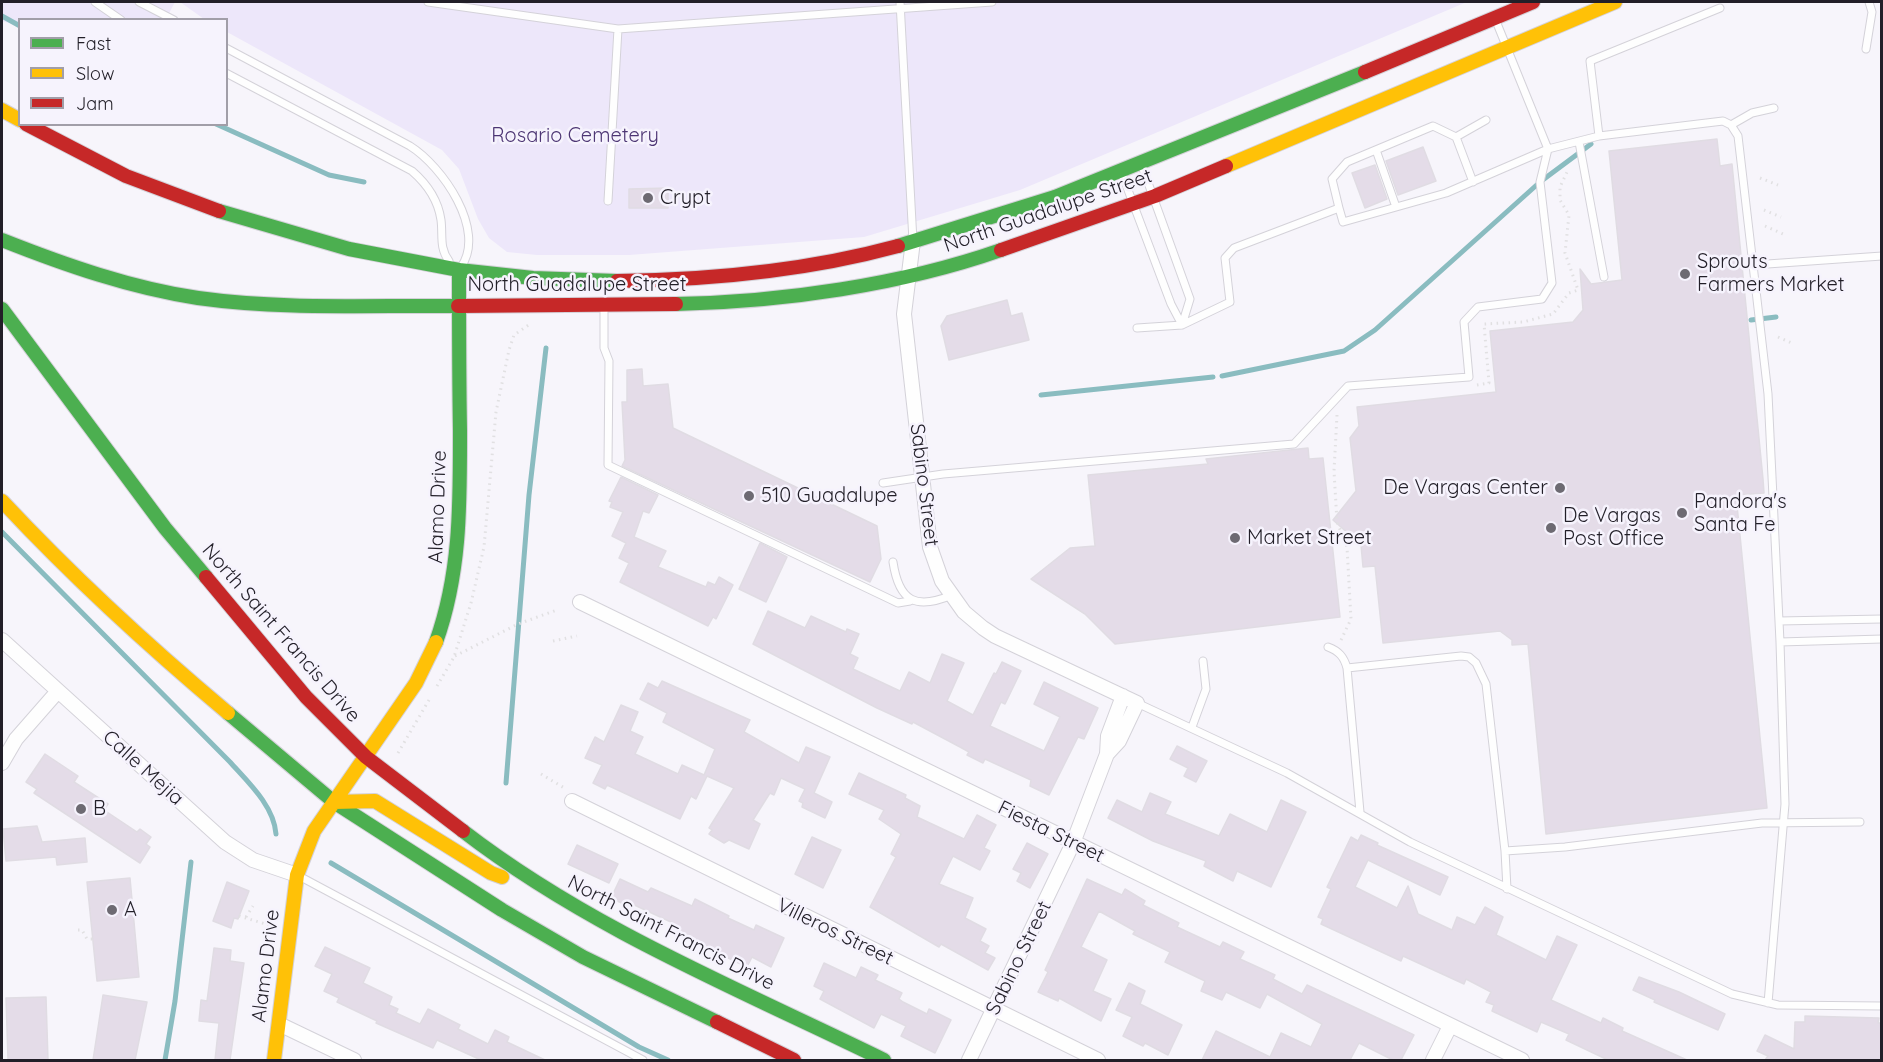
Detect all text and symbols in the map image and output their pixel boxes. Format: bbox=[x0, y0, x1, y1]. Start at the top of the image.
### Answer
legend bbox=[18, 18, 228, 126]
text: Fast bbox=[76, 32, 111, 55]
text: Slow bbox=[76, 62, 114, 85]
text: Jam bbox=[76, 92, 114, 115]
park label: Rosario Cemetery bbox=[491, 124, 659, 148]
street label: North Guadalupe Street bbox=[941, 164, 1155, 258]
place label: Crypt bbox=[660, 186, 711, 210]
marker: Crypt bbox=[641, 191, 655, 205]
place label: Sprouts Farmers Market bbox=[1697, 250, 1845, 297]
marker: Sprouts Farmers Market bbox=[1678, 267, 1692, 281]
street label: North Guadalupe Street bbox=[468, 273, 686, 297]
street label: Sabino Street bbox=[905, 422, 943, 548]
street label: Alamo Drive bbox=[424, 450, 452, 564]
place label: De Vargas Center bbox=[1383, 476, 1548, 500]
marker: De Vargas Center bbox=[1553, 481, 1567, 495]
place label: 510 Guadalupe bbox=[761, 484, 898, 508]
marker: 510 Guadalupe bbox=[742, 489, 756, 503]
place label: Pandora's Santa Fe bbox=[1694, 490, 1787, 537]
place label: De Vargas Post Office bbox=[1563, 504, 1664, 551]
marker: Pandora's Santa Fe bbox=[1675, 506, 1689, 520]
marker: De Vargas Post Office bbox=[1544, 521, 1558, 535]
place label: Market Street bbox=[1247, 526, 1372, 550]
marker: Market Street bbox=[1228, 531, 1242, 545]
street label: North Saint Francis Drive bbox=[197, 539, 365, 727]
street label: Calle Mejia bbox=[98, 725, 188, 811]
street label: Fiesta Street bbox=[994, 796, 1108, 868]
place label: B bbox=[93, 797, 106, 821]
marker: B bbox=[74, 802, 88, 816]
street label: North Saint Francis Drive bbox=[563, 870, 779, 996]
street label: Villeros Street bbox=[773, 893, 897, 971]
street label: Sabino Street bbox=[981, 897, 1057, 1019]
place label: A bbox=[124, 898, 137, 922]
marker: A bbox=[105, 903, 119, 917]
street label: Alamo Drive bbox=[247, 908, 285, 1024]

